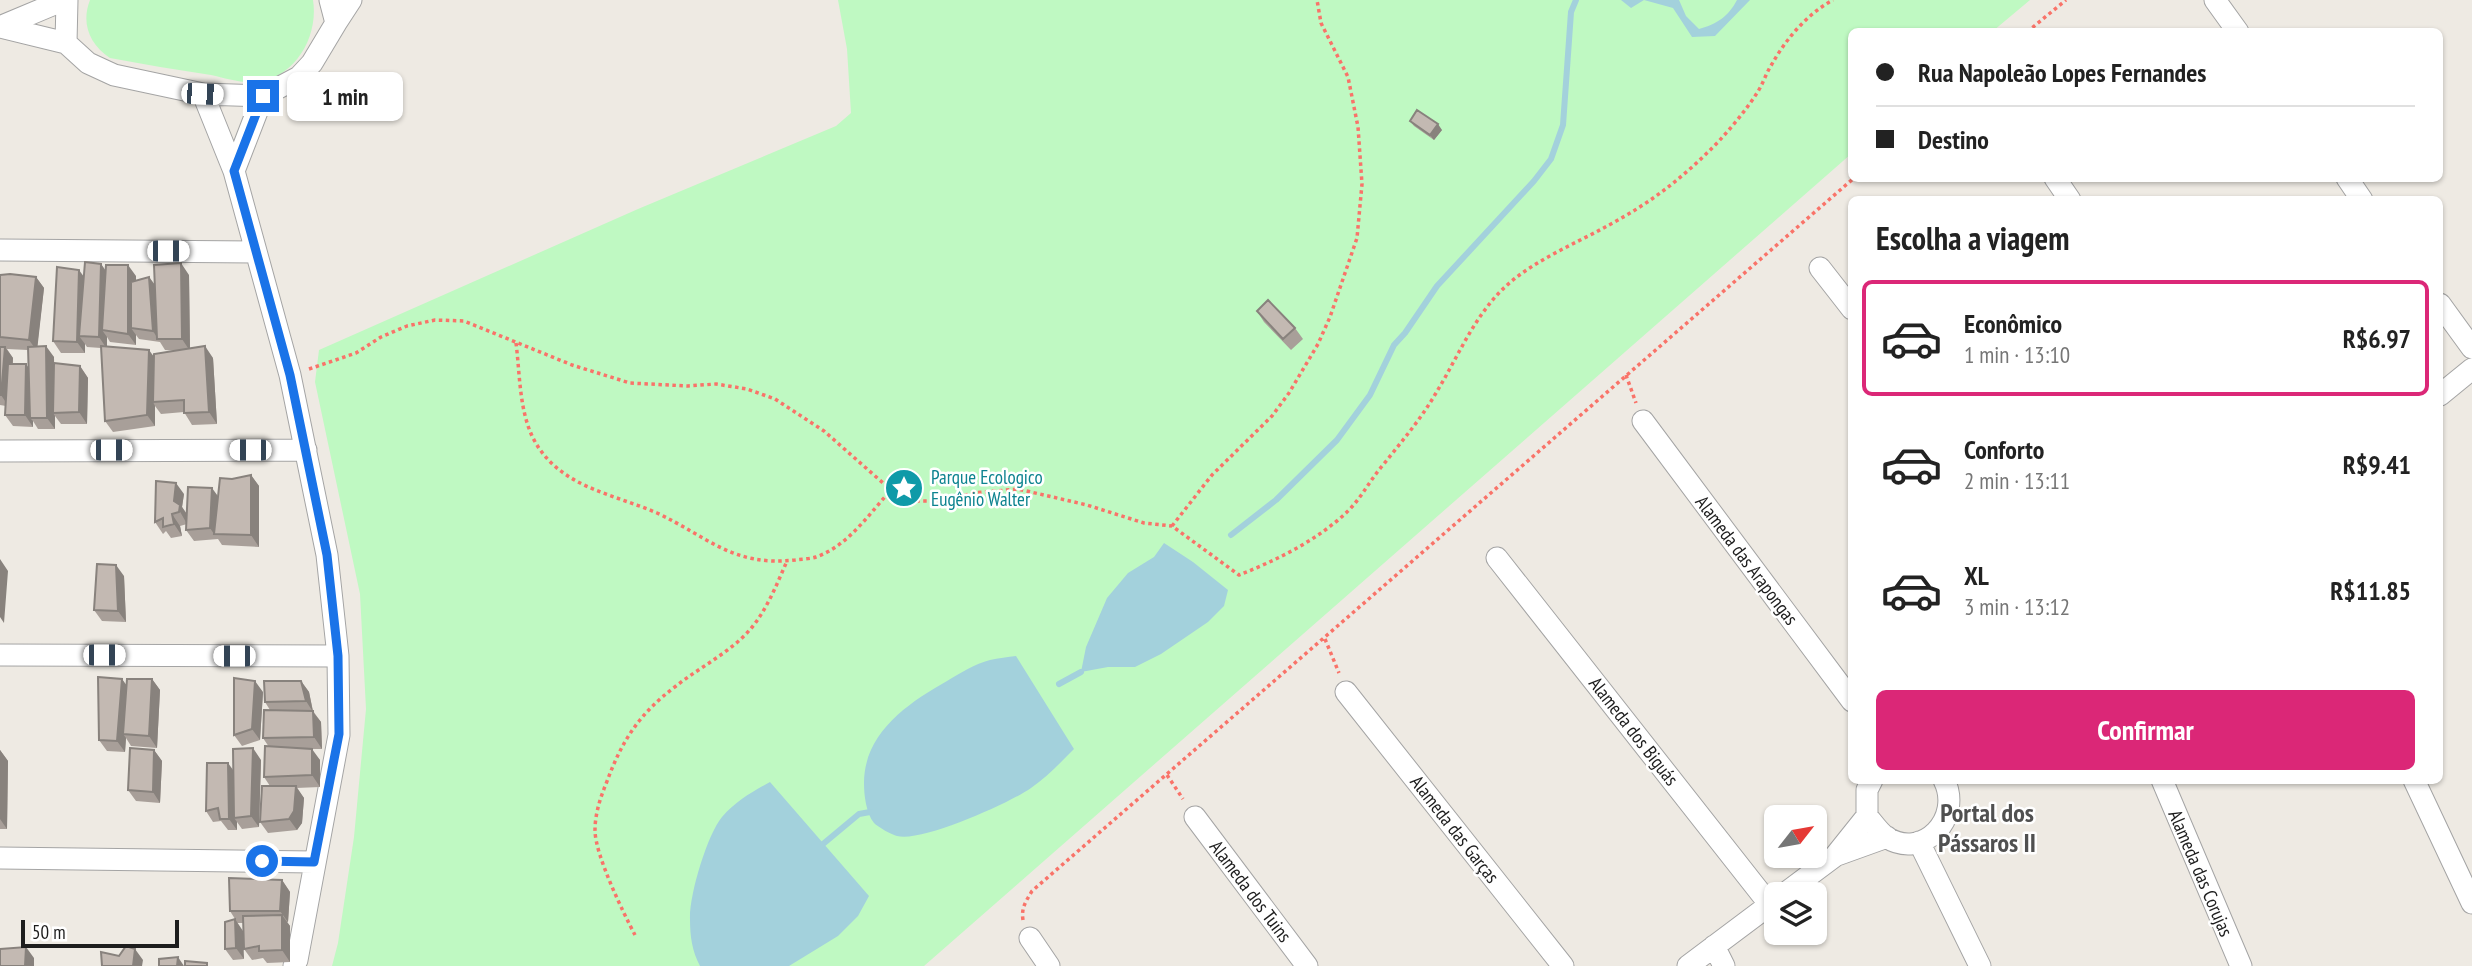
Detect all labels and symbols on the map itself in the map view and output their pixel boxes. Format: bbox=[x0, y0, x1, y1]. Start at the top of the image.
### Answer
callout: 1 min bbox=[288, 72, 403, 120]
route end bbox=[247, 80, 279, 112]
car bbox=[181, 83, 224, 105]
car bbox=[148, 241, 190, 262]
car bbox=[91, 440, 133, 461]
car bbox=[230, 440, 272, 461]
place label: Parque Ecologico Eugênio Walter bbox=[931, 465, 1043, 511]
place icon: Parque Ecologico Eugênio Walter bbox=[883, 467, 925, 509]
street label: Alameda das Arapongas bbox=[1691, 491, 1803, 629]
car bbox=[84, 645, 126, 666]
car bbox=[214, 646, 256, 667]
street label: Alameda dos Biguás bbox=[1584, 672, 1684, 790]
street label: Alameda das Garças bbox=[1405, 770, 1505, 888]
district label: Portal dos Pássaros II bbox=[1938, 796, 2036, 859]
north arrow bbox=[1764, 805, 1827, 868]
street label: Alameda das Corujas bbox=[2164, 806, 2238, 940]
street label: Alameda dos Tuins bbox=[1205, 835, 1297, 947]
route start bbox=[246, 845, 278, 877]
scale bar bbox=[21, 917, 178, 949]

